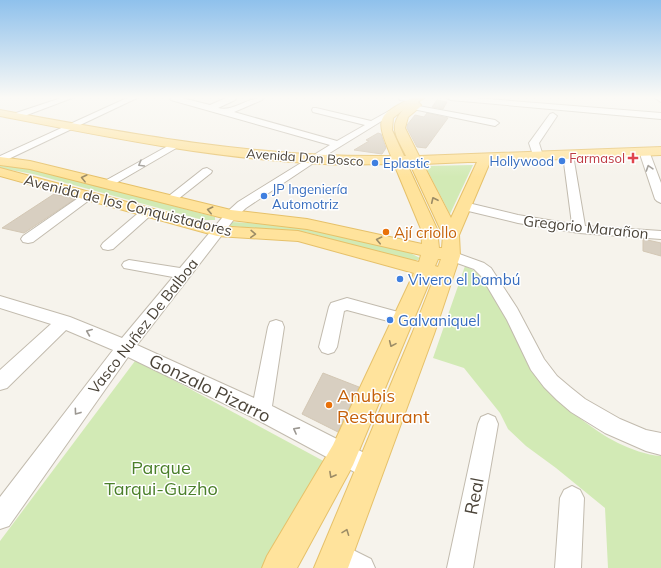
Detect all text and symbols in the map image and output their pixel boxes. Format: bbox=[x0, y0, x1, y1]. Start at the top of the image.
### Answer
street label: Avenida Don Bosco bbox=[246, 145, 364, 169]
place label: Farmasol bbox=[569, 150, 625, 166]
place label: Hollywood bbox=[490, 153, 554, 169]
marker: Farmasol bbox=[628, 153, 638, 163]
place label: Eplastic bbox=[383, 155, 430, 171]
marker: Hollywood bbox=[557, 156, 567, 166]
marker: Eplastic bbox=[370, 158, 380, 168]
one-way arrow bbox=[138, 160, 145, 167]
one-way arrow bbox=[646, 165, 654, 172]
street label: Avenida de los Conquistadores bbox=[22, 170, 234, 240]
one-way arrow bbox=[81, 175, 87, 183]
place label: JP Ingeniería Automotriz bbox=[272, 181, 347, 212]
marker: JP Ingeniería Automotriz bbox=[259, 191, 269, 201]
one-way arrow bbox=[431, 197, 439, 205]
one-way arrow bbox=[207, 207, 213, 215]
street label: Gregorio Marañon bbox=[522, 211, 650, 243]
place label: Ají criollo bbox=[394, 223, 457, 242]
marker: Ají criollo bbox=[381, 227, 391, 237]
one-way arrow bbox=[250, 230, 256, 238]
one-way arrow bbox=[376, 237, 382, 245]
street label: Vasco Nuñez De Balboa bbox=[84, 254, 202, 398]
place label: Vivero el bambú bbox=[408, 270, 520, 289]
marker: Vivero el bambú bbox=[395, 274, 405, 284]
place label: Galvaniquel bbox=[398, 311, 480, 330]
marker: Galvaniquel bbox=[385, 315, 395, 325]
one-way arrow bbox=[85, 329, 93, 337]
one-way arrow bbox=[389, 340, 397, 348]
street label: Gonzalo Pizarro bbox=[145, 349, 275, 427]
place label: Anubis Restaurant bbox=[337, 384, 429, 428]
marker: Anubis Restaurant bbox=[324, 400, 334, 410]
one-way arrow bbox=[75, 407, 82, 414]
one-way arrow bbox=[293, 428, 301, 435]
park label: Parque Tarqui-Guzho bbox=[104, 456, 218, 500]
one-way arrow bbox=[329, 471, 336, 478]
street label: Real bbox=[459, 476, 489, 516]
one-way arrow bbox=[342, 529, 350, 536]

